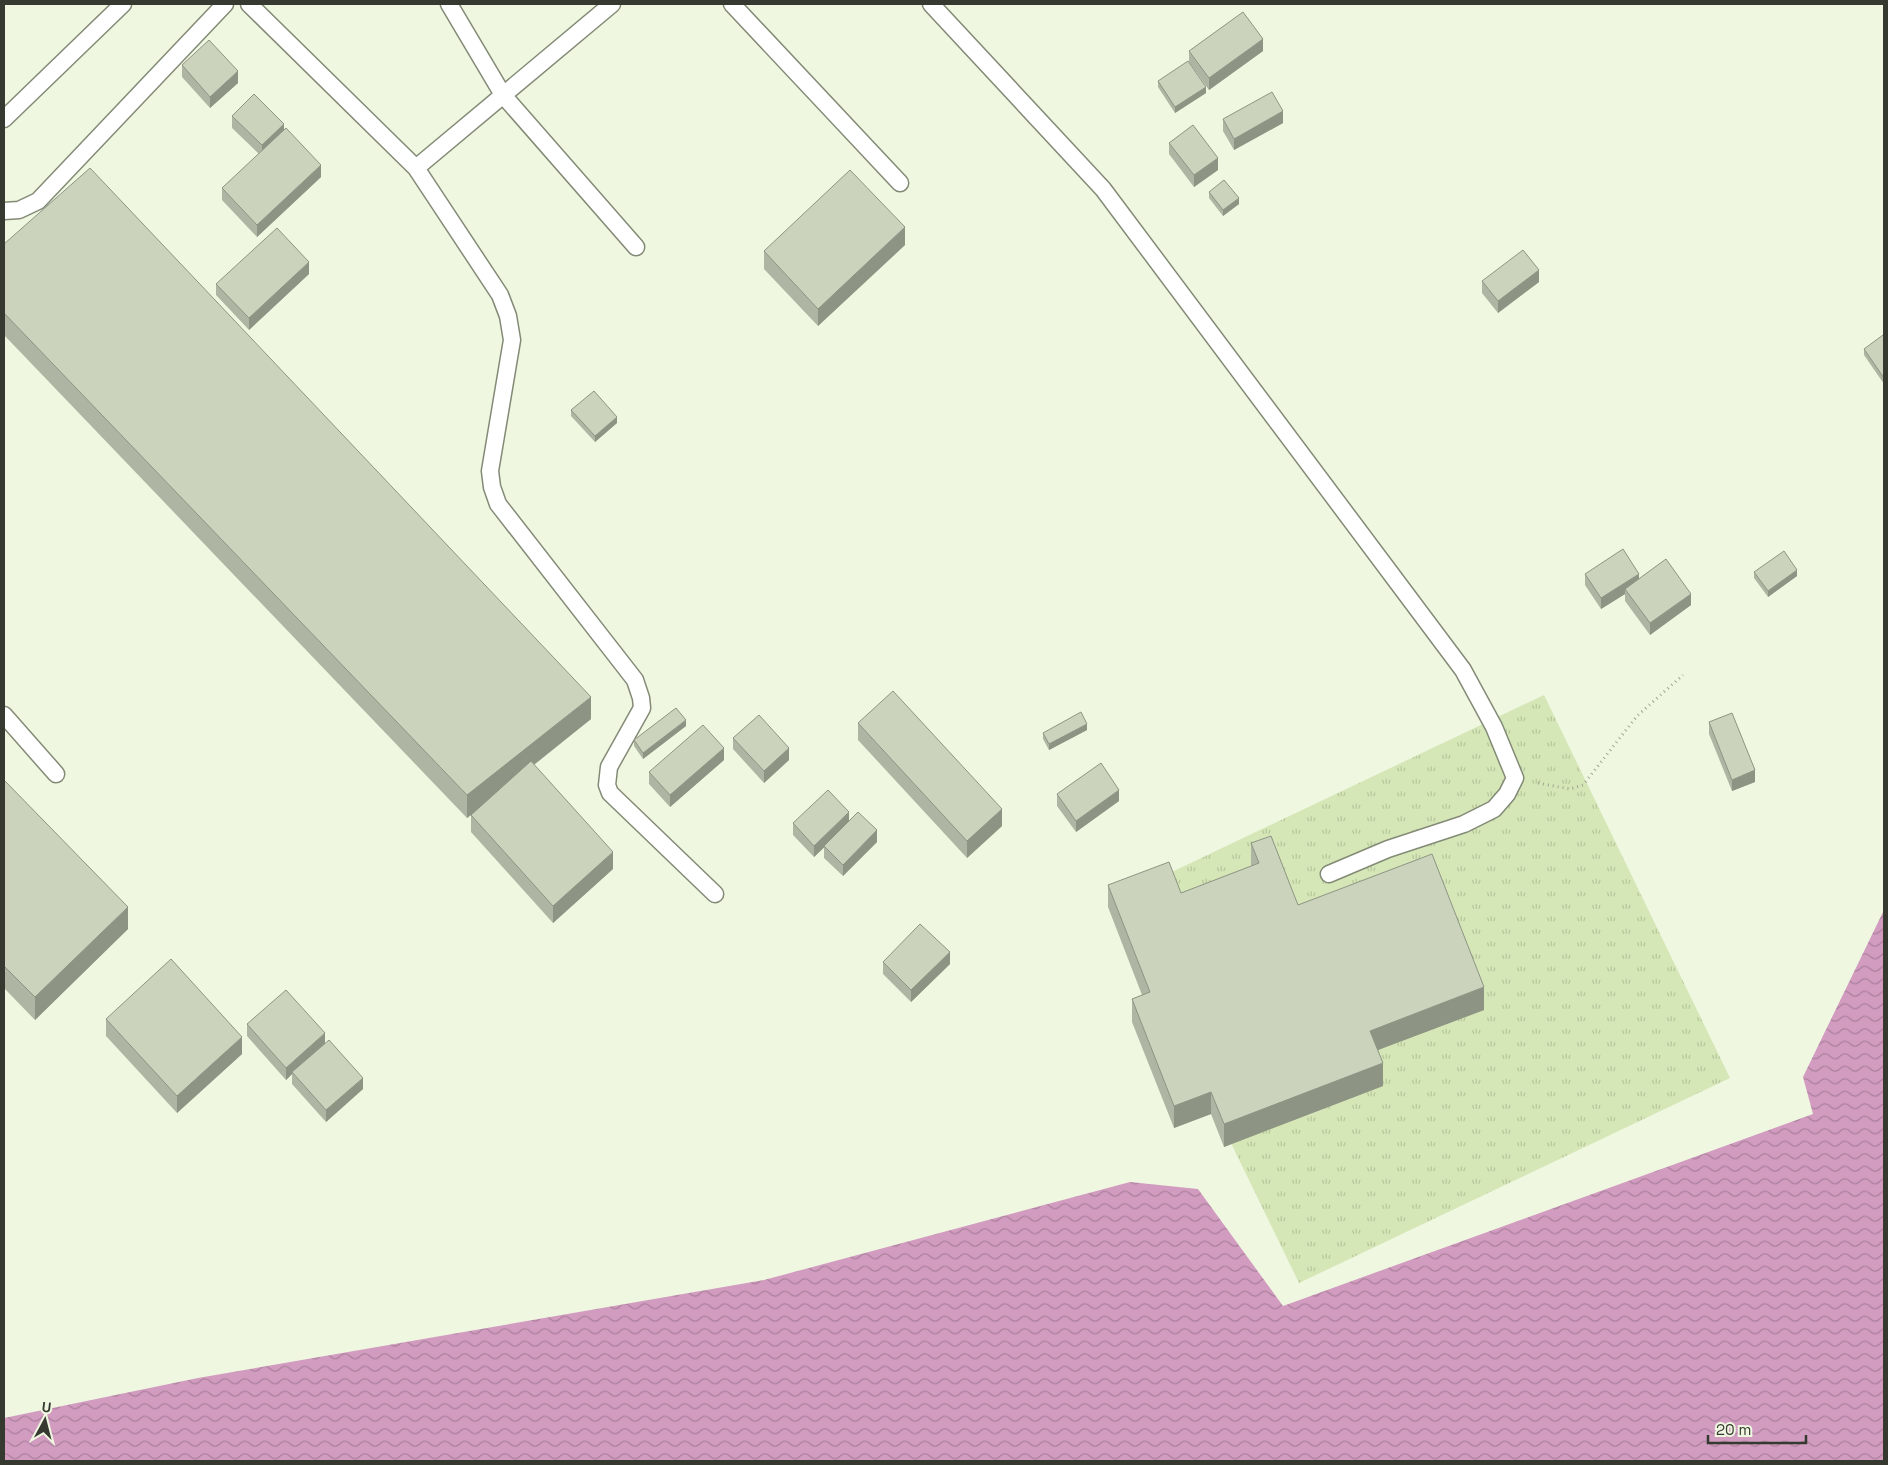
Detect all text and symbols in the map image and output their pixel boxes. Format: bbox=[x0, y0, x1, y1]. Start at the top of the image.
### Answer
north arrow bbox=[20, 1395, 70, 1445]
text: U bbox=[41, 1398, 52, 1417]
scale bar bbox=[1708, 1412, 1806, 1444]
text: 20 m bbox=[1716, 1420, 1751, 1439]

